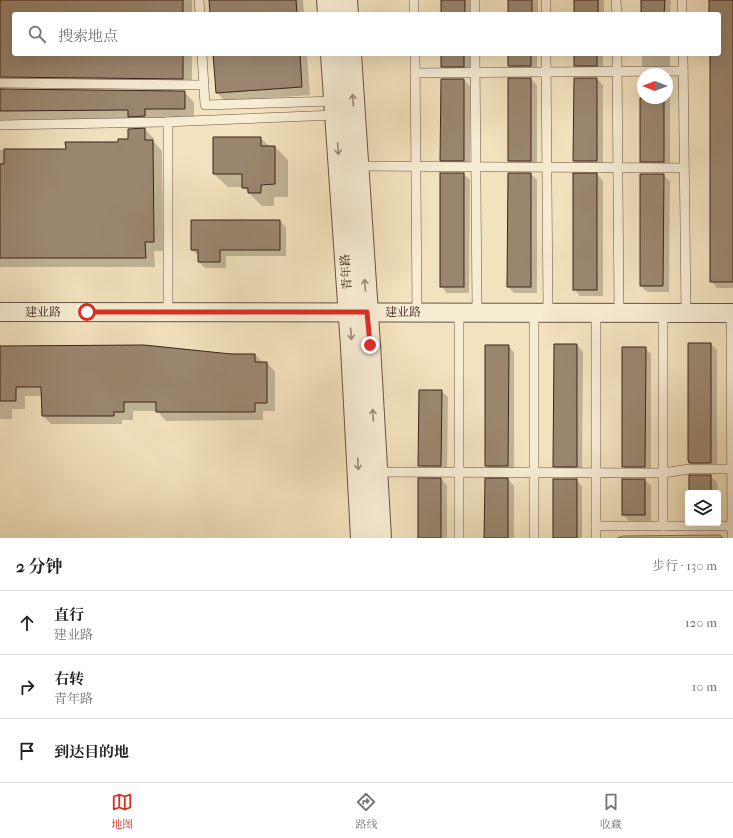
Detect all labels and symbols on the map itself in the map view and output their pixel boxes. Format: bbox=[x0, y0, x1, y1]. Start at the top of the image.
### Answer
north arrow bbox=[637, 68, 673, 104]
one-way arrow bbox=[349, 94, 357, 107]
one-way arrow bbox=[335, 142, 342, 155]
street label: 青年路 bbox=[338, 254, 354, 290]
one-way arrow bbox=[362, 279, 369, 292]
route start bbox=[78, 303, 96, 321]
street label: 建业路 bbox=[25, 305, 61, 319]
street label: 建业路 bbox=[385, 305, 421, 319]
one-way arrow bbox=[347, 327, 354, 340]
route end bbox=[361, 336, 379, 354]
one-way arrow bbox=[370, 409, 377, 422]
one-way arrow bbox=[355, 457, 362, 470]

